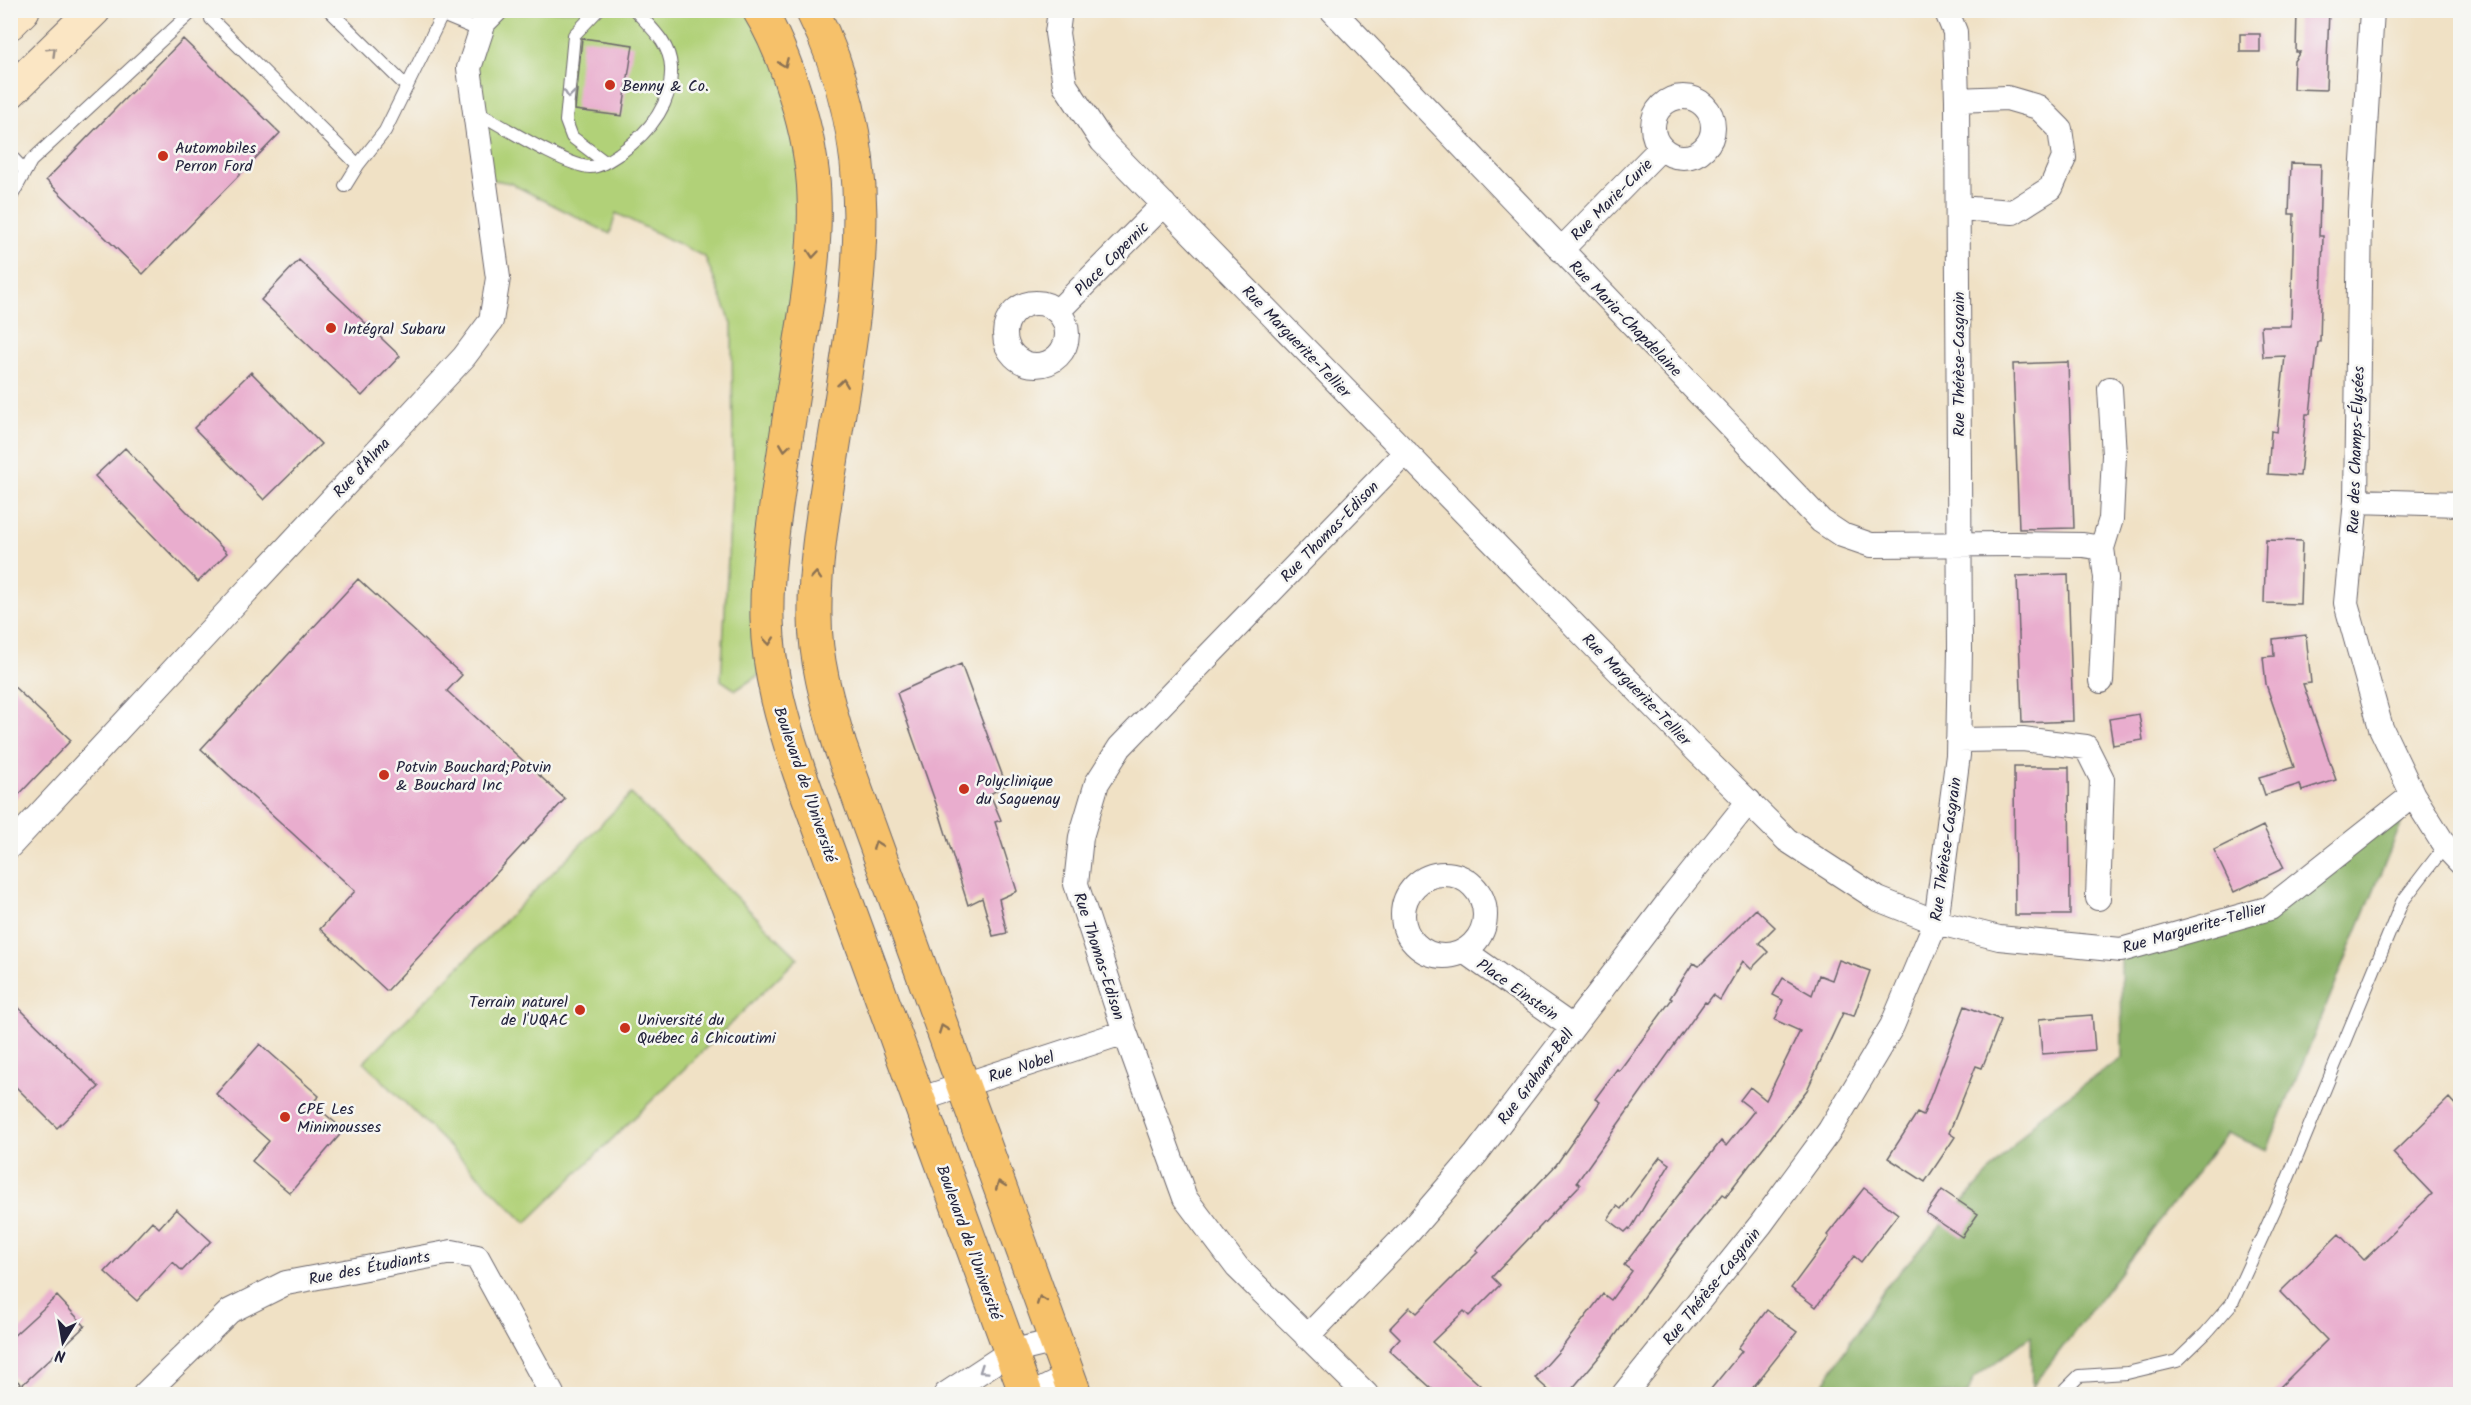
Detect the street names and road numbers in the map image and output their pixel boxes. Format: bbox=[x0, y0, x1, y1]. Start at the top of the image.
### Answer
street label: Rue Marie-Curie bbox=[1565, 153, 1659, 247]
street label: Place Copernic bbox=[1069, 216, 1155, 302]
street label: Rue Maria-Chapdelaine bbox=[1562, 255, 1687, 383]
street label: Rue Marguerite-Tellier bbox=[1235, 280, 1358, 405]
street label: Rue Thérèse-Casgrain bbox=[1947, 291, 1972, 437]
street label: Rue des Champs-Élysées bbox=[2341, 366, 2372, 534]
street label: Rue d'Alma bbox=[327, 432, 397, 504]
street label: Rue Thomas-Edison bbox=[1275, 475, 1385, 589]
street label: Rue Marguerite-Tellier bbox=[1575, 628, 1698, 753]
street label: Boulevard de l'Université bbox=[766, 703, 843, 867]
street label: Rue Thérèse-Casgrain bbox=[1924, 776, 1969, 923]
street label: Rue Thomas-Edison bbox=[1066, 889, 1131, 1024]
street label: Rue Marguerite-Tellier bbox=[2120, 896, 2271, 961]
street label: Place Einstein bbox=[1471, 953, 1563, 1028]
street label: Rue Graham-Bell bbox=[1492, 1024, 1581, 1130]
street label: Rue Nobel bbox=[985, 1045, 1058, 1090]
street label: Boulevard de l'Université bbox=[929, 1162, 1009, 1324]
street label: Rue Thérèse-Casgrain bbox=[1657, 1223, 1768, 1351]
street label: Rue des Étudiants bbox=[306, 1244, 432, 1292]

